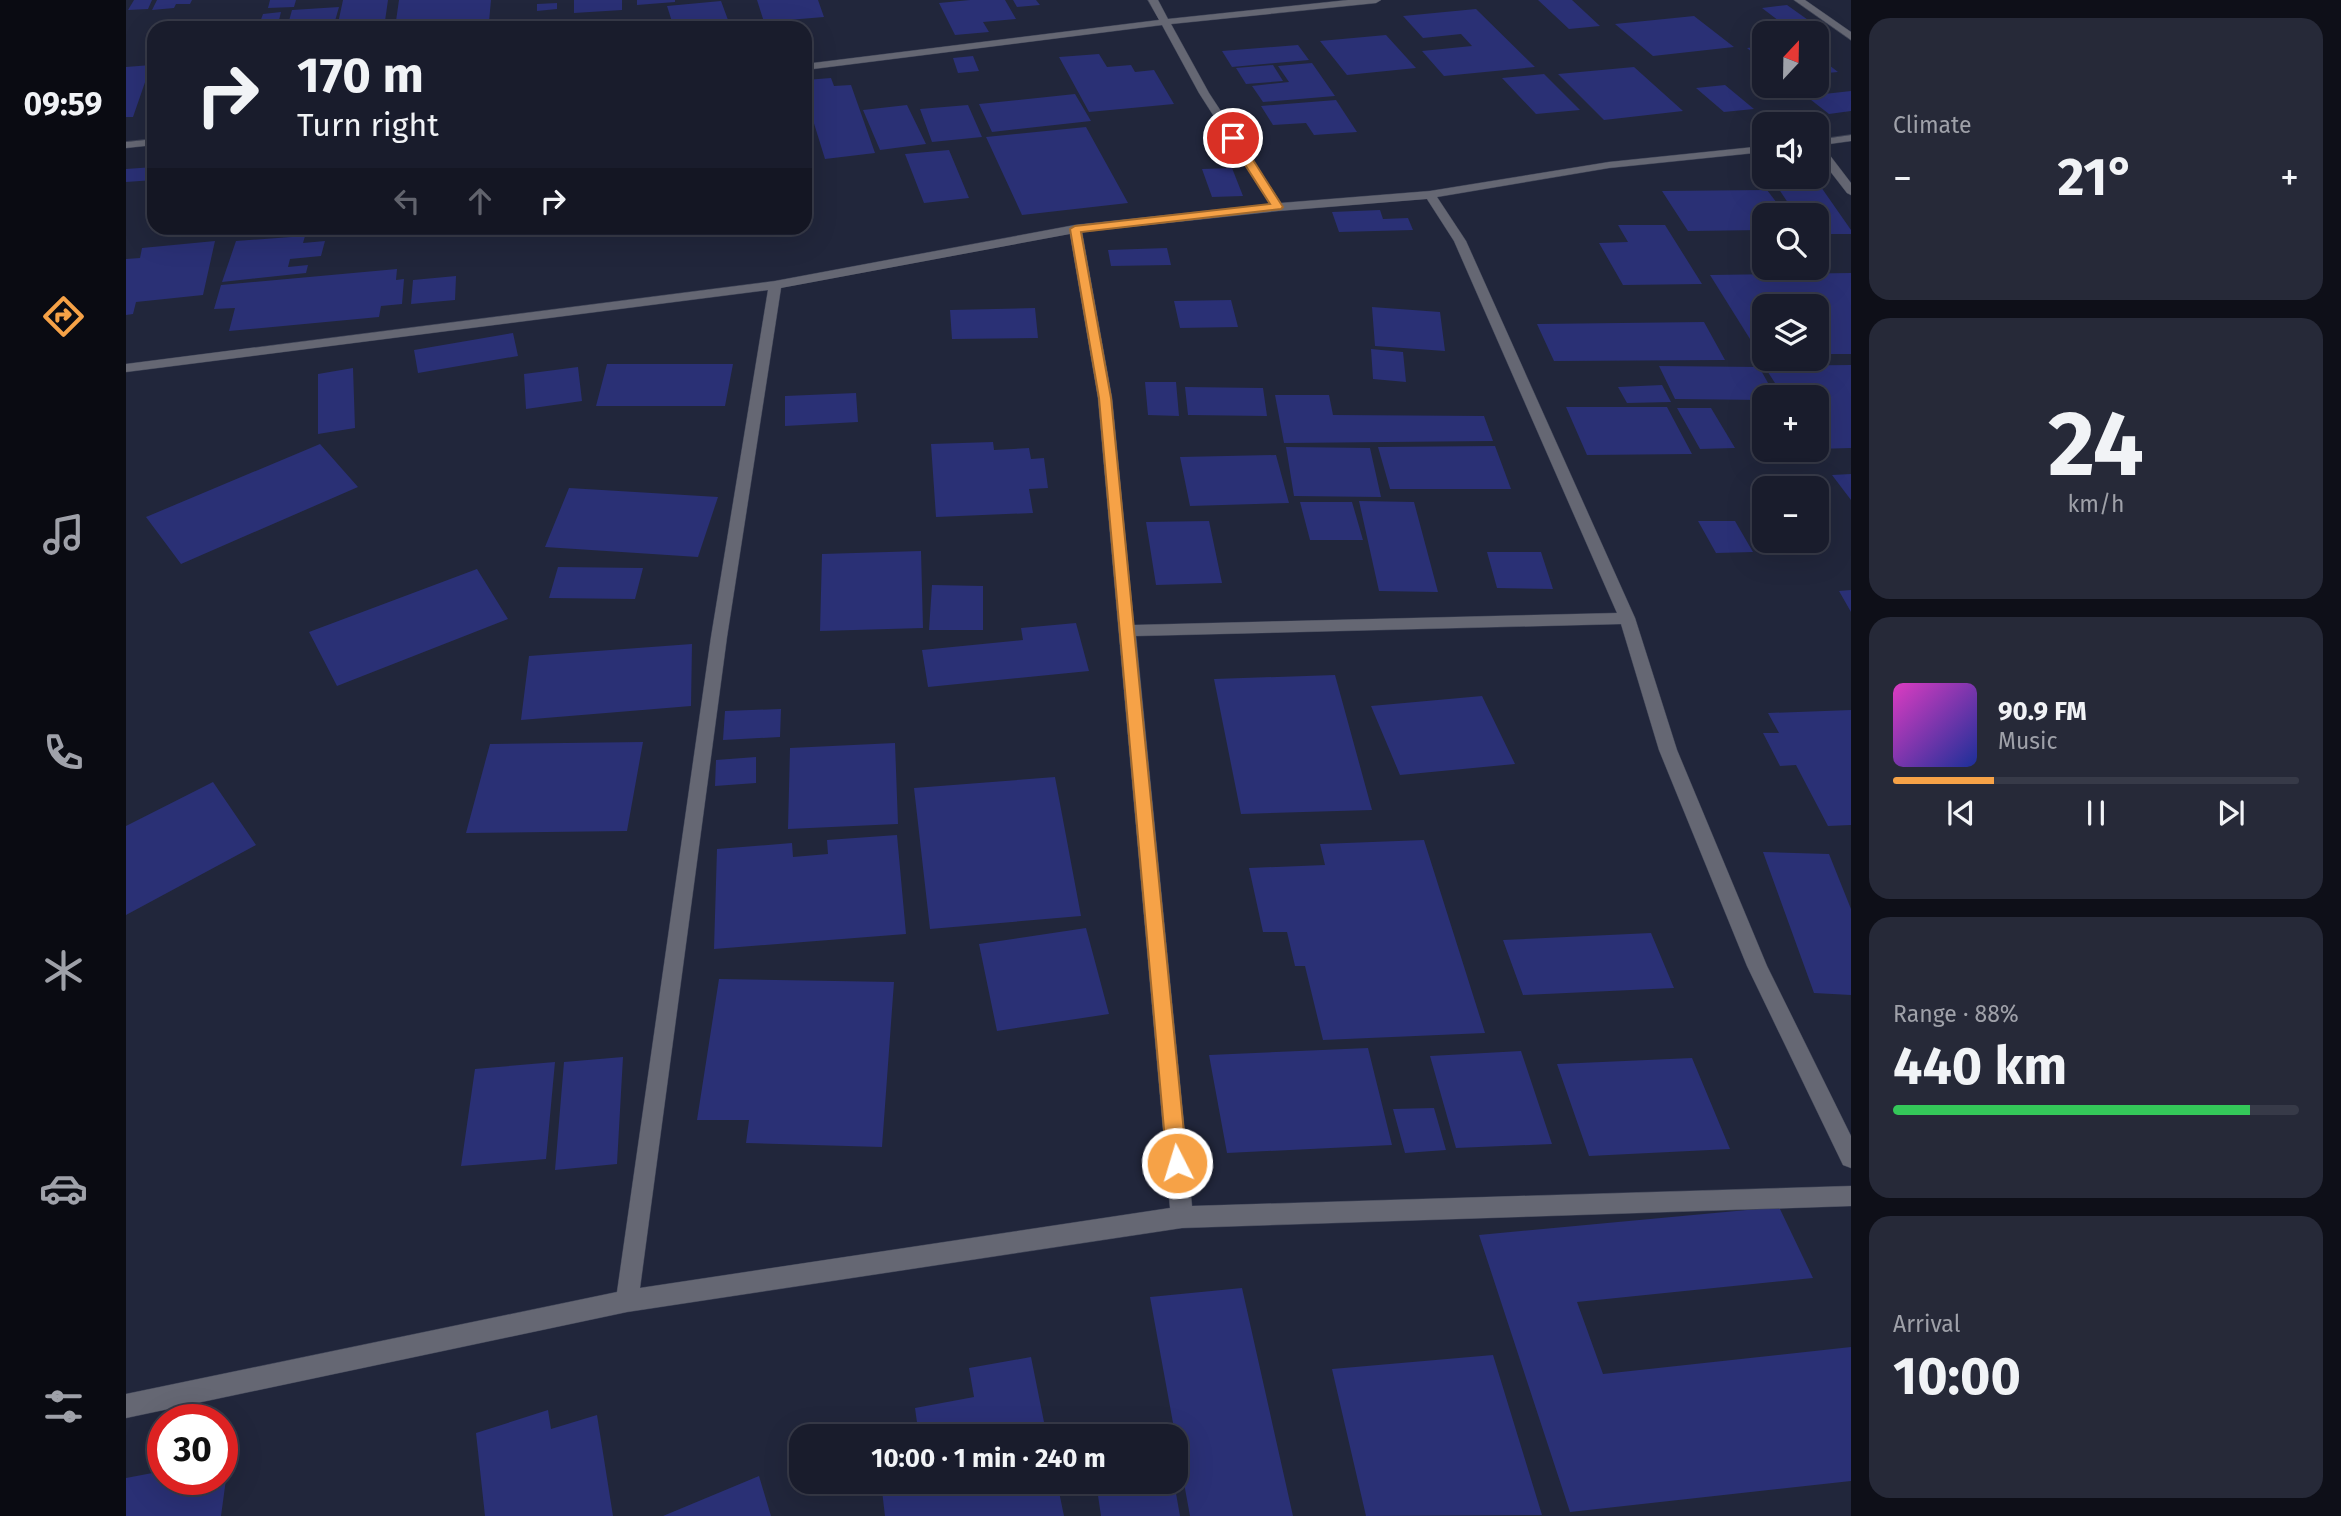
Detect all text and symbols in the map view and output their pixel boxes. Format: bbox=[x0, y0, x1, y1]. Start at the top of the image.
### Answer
north arrow bbox=[1752, 21, 1829, 98]
map controls bbox=[1752, 21, 1829, 553]
text: 170 m bbox=[297, 46, 424, 105]
icon: right bbox=[182, 49, 273, 140]
text: 09:59 bbox=[24, 85, 102, 123]
text: Turn right bbox=[297, 106, 439, 144]
pin bbox=[1203, 108, 1263, 168]
text: Climate bbox=[1893, 111, 1972, 139]
button: sound bbox=[1752, 112, 1829, 189]
icon: arrive bbox=[1214, 119, 1252, 157]
text: 21° bbox=[2058, 146, 2135, 209]
text: − bbox=[1893, 155, 1912, 201]
text: + bbox=[2280, 155, 2299, 201]
icon: left bbox=[388, 182, 426, 220]
icon: ahead bbox=[461, 182, 499, 220]
icon: right bbox=[534, 182, 572, 220]
button: search bbox=[1752, 203, 1829, 280]
icon: directions bbox=[39, 292, 88, 341]
button: layers bbox=[1752, 294, 1829, 371]
button: + bbox=[1752, 385, 1829, 462]
text: 24 bbox=[2048, 390, 2144, 499]
button: − bbox=[1752, 476, 1829, 553]
text: km/h bbox=[2068, 490, 2124, 518]
icon: music bbox=[39, 510, 88, 559]
text: 90.9 FM bbox=[1998, 696, 2087, 727]
text: Music bbox=[1998, 727, 2058, 755]
icon: phone bbox=[39, 728, 88, 777]
icon: previous bbox=[1942, 794, 1980, 832]
icon: pause bbox=[2077, 794, 2115, 832]
icon: next bbox=[2212, 794, 2250, 832]
icon: climate bbox=[39, 946, 88, 995]
text: Range · 88% bbox=[1893, 1000, 2019, 1028]
text: 440 km bbox=[1893, 1035, 2067, 1098]
position arrow bbox=[1140, 1126, 1214, 1200]
icon: car bbox=[39, 1164, 88, 1213]
text: Arrival bbox=[1893, 1310, 1960, 1338]
text: 10:00 bbox=[1893, 1345, 2021, 1408]
icon: filters bbox=[39, 1382, 88, 1431]
speed limit sign: 30 bbox=[147, 1404, 238, 1495]
text: 10:00 · 1 min · 240 m bbox=[871, 1443, 1106, 1474]

